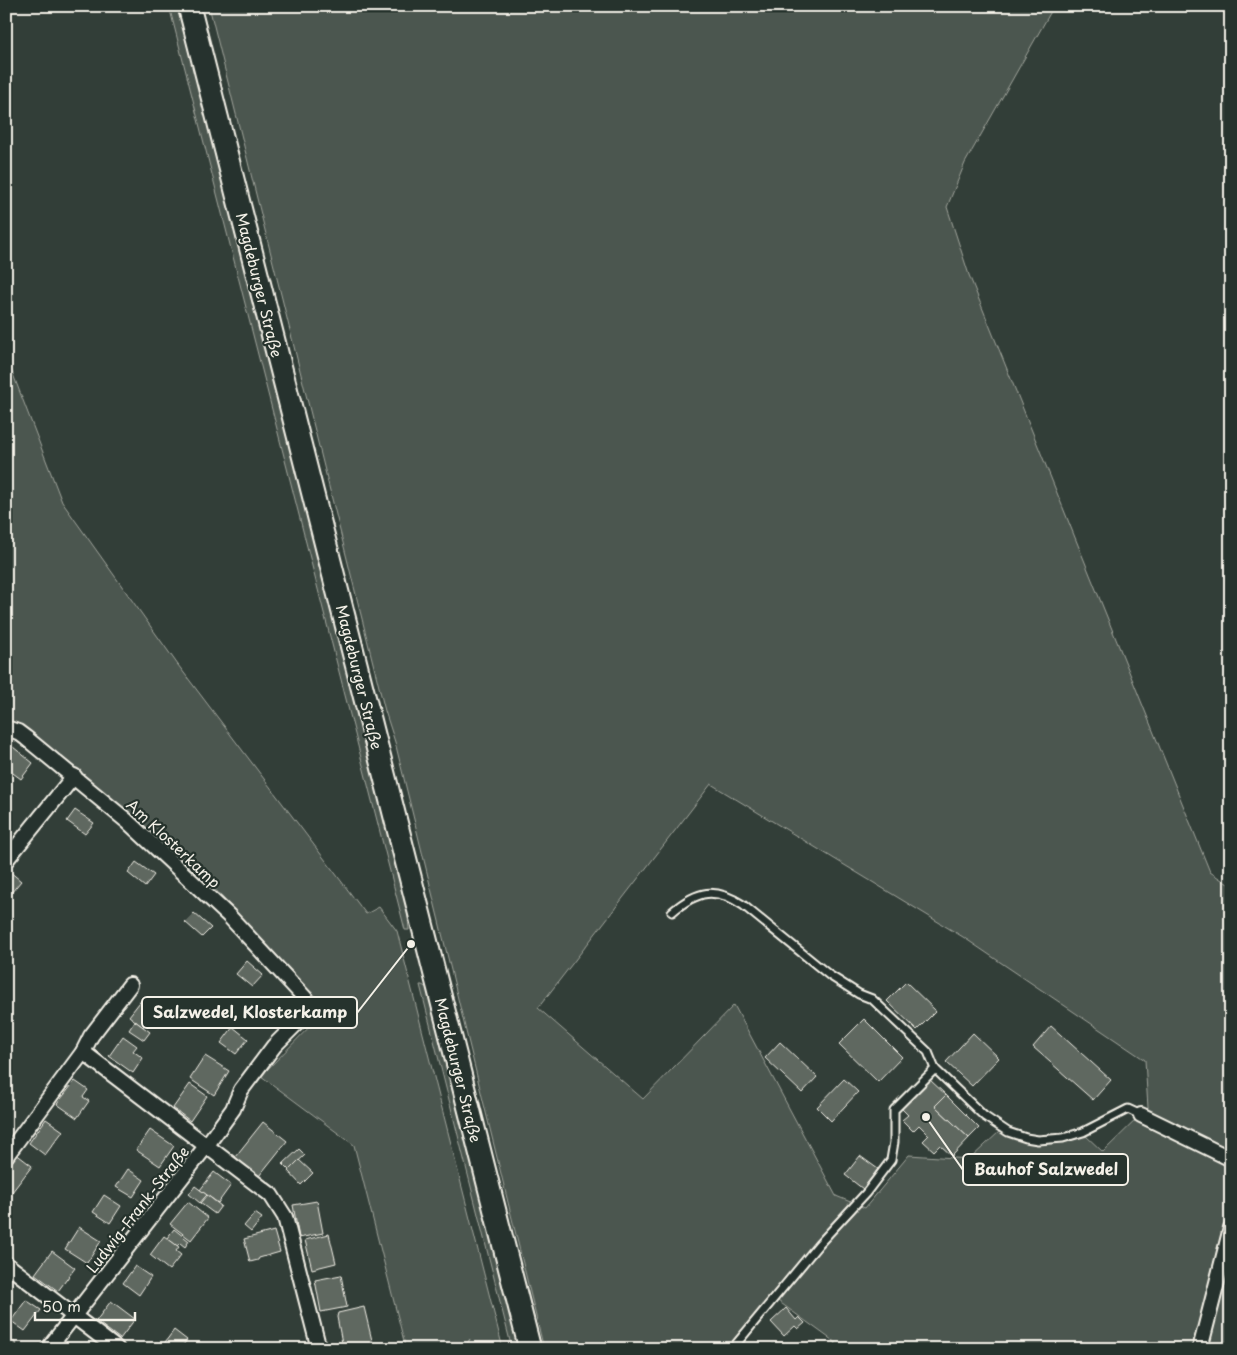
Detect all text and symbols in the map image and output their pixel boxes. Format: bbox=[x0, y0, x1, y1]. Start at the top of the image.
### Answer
street label: Magdeburger Straße bbox=[231, 210, 289, 360]
street label: Magdeburger Straße bbox=[331, 602, 389, 752]
street label: Am Klosterkamp bbox=[122, 793, 226, 893]
street label: Magdeburger Straße bbox=[430, 995, 488, 1145]
callout: Salzwedel, Klosterkamp bbox=[142, 997, 357, 1028]
text: Salzwedel, Klosterkamp bbox=[153, 999, 347, 1023]
street label: Ludwig-Frank-Straße bbox=[80, 1141, 194, 1277]
callout: Bauhof Salzwedel bbox=[963, 1154, 1128, 1185]
text: Bauhof Salzwedel bbox=[974, 1156, 1118, 1180]
scale bar bbox=[35, 1290, 135, 1322]
text: 50 m bbox=[42, 1294, 81, 1317]

